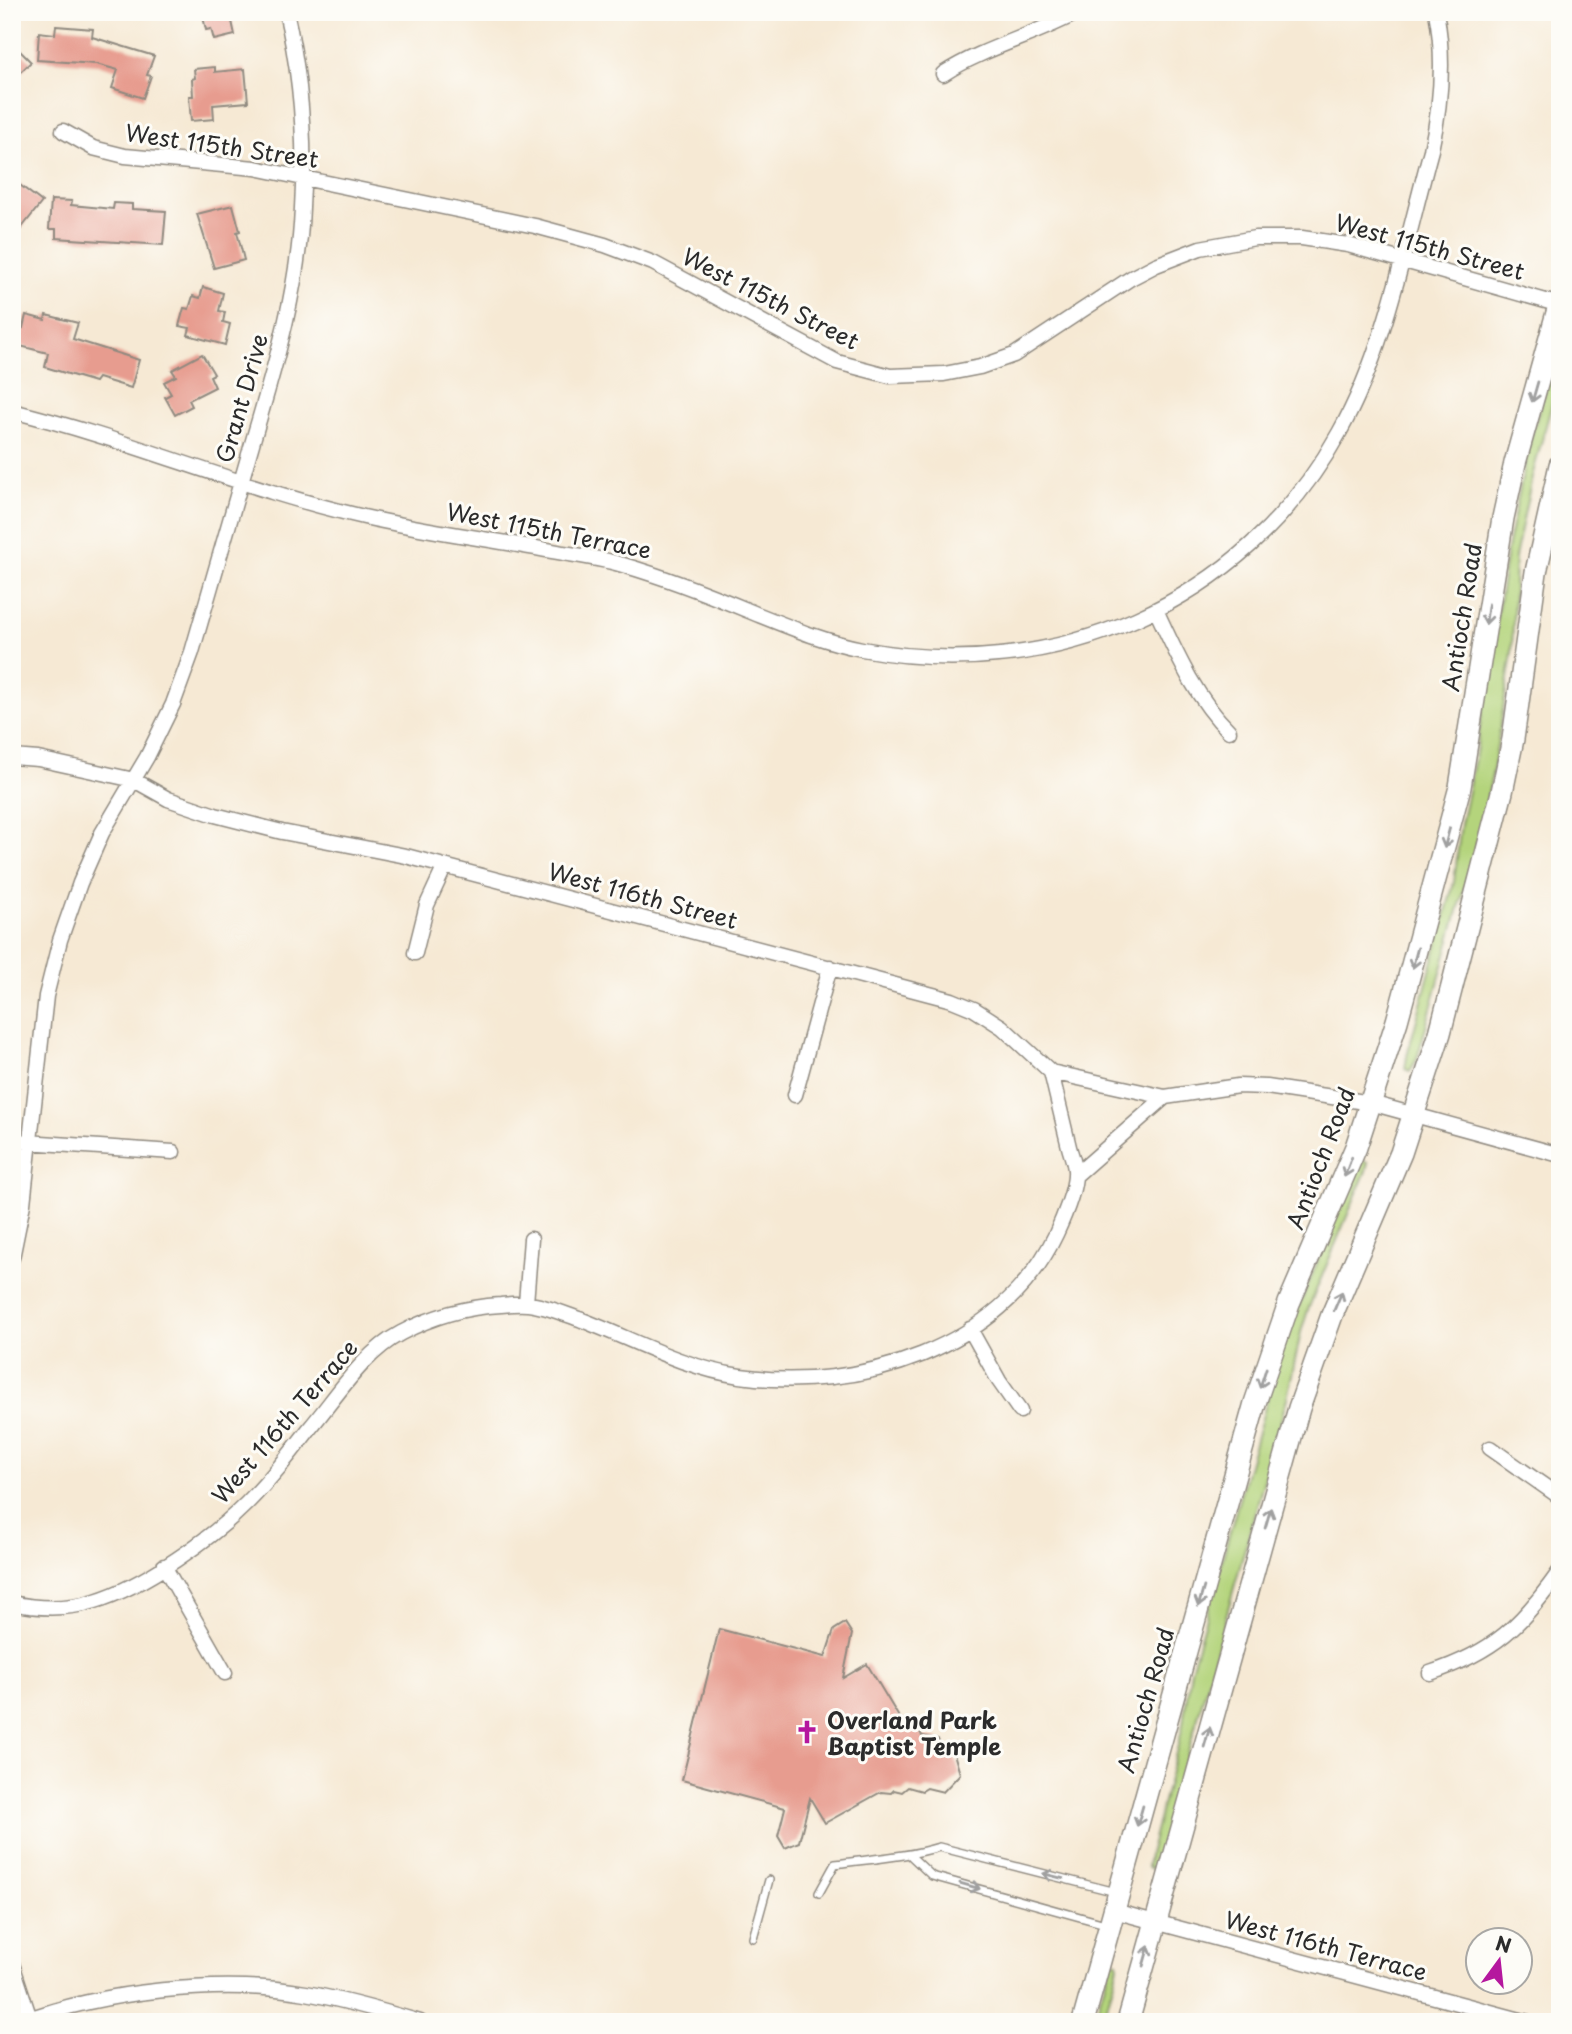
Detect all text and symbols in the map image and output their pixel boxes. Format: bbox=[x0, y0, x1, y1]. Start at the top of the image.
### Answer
street label: West 115th Street bbox=[123, 114, 321, 176]
street label: West 115th Street bbox=[1332, 204, 1528, 288]
street label: West 115th Street bbox=[676, 238, 866, 358]
street label: Grant Drive bbox=[206, 329, 276, 467]
one-way arrow bbox=[1528, 380, 1541, 403]
street label: West 115th Terrace bbox=[444, 493, 654, 567]
street label: Antioch Road bbox=[1432, 540, 1490, 694]
one-way arrow bbox=[1480, 602, 1493, 625]
one-way arrow bbox=[1440, 827, 1453, 849]
street label: West 116th Street bbox=[545, 853, 741, 937]
one-way arrow bbox=[1407, 947, 1420, 969]
street label: Antioch Road bbox=[1277, 1082, 1363, 1234]
one-way arrow bbox=[1340, 1156, 1353, 1178]
one-way arrow bbox=[1332, 1291, 1345, 1313]
street label: West 116th Terrace bbox=[203, 1331, 365, 1511]
one-way arrow bbox=[1255, 1367, 1268, 1389]
one-way arrow bbox=[1262, 1507, 1275, 1529]
one-way arrow bbox=[1194, 1585, 1207, 1608]
street label: Antioch Road bbox=[1108, 1623, 1182, 1777]
place label: Overland Park Baptist Temple bbox=[827, 1702, 1001, 1763]
church icon: Overland Park Baptist Temple bbox=[793, 1718, 821, 1746]
one-way arrow bbox=[1202, 1726, 1215, 1748]
one-way arrow bbox=[1133, 1805, 1146, 1827]
one-way arrow bbox=[1042, 1869, 1064, 1882]
one-way arrow bbox=[958, 1880, 981, 1893]
street label: West 116th Terrace bbox=[1221, 1901, 1431, 1989]
north arrow bbox=[1464, 1926, 1534, 1996]
text: N bbox=[1493, 1928, 1515, 1959]
one-way arrow bbox=[1141, 1945, 1154, 1967]

